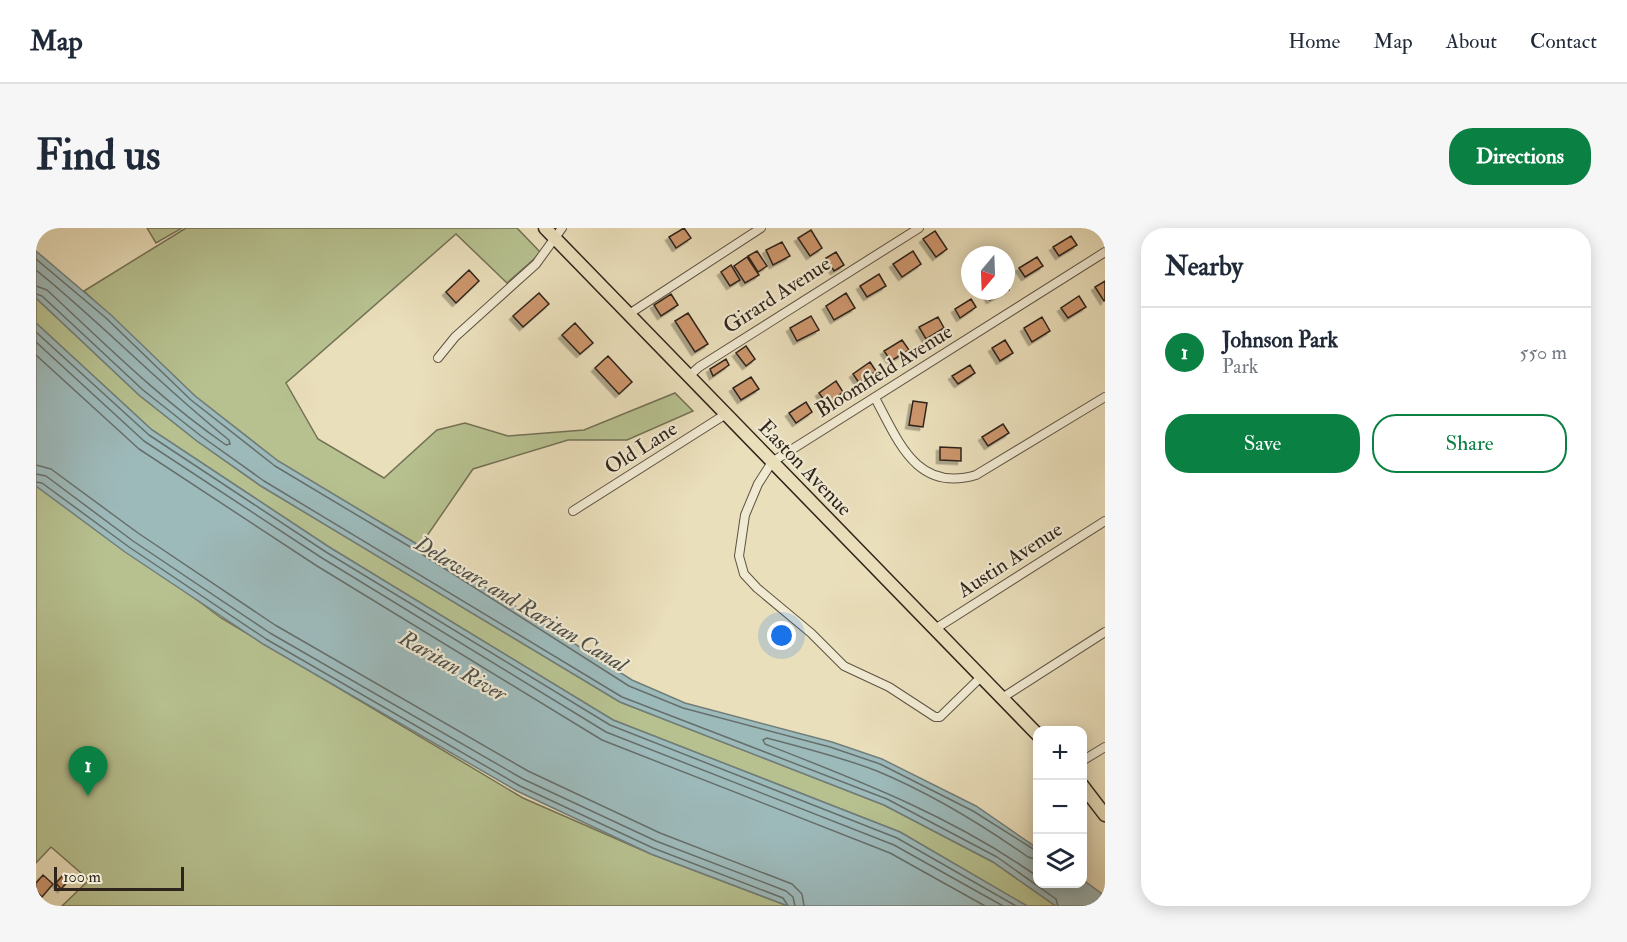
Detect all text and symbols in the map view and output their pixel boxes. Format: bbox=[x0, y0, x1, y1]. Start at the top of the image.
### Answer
text: Map bbox=[30, 24, 83, 59]
text: Home bbox=[1288, 28, 1340, 55]
text: Map bbox=[1373, 28, 1413, 55]
text: About bbox=[1446, 28, 1497, 55]
text: Contact bbox=[1530, 28, 1597, 55]
button: Directions bbox=[1449, 128, 1591, 185]
text: Find us bbox=[36, 130, 160, 182]
north arrow bbox=[961, 246, 1015, 300]
street label: Girard Avenue bbox=[718, 250, 836, 340]
text: Nearby bbox=[1165, 251, 1243, 283]
street label: Bloomfield Avenue bbox=[810, 318, 958, 424]
text: Johnson Park bbox=[1222, 326, 1338, 354]
text: 1 bbox=[1181, 340, 1188, 365]
text: 550 m bbox=[1520, 340, 1567, 365]
text: Park bbox=[1222, 354, 1258, 379]
street label: Easton Avenue bbox=[752, 414, 858, 522]
button: Save bbox=[1165, 414, 1360, 473]
button: Share bbox=[1372, 414, 1567, 473]
street label: Old Lane bbox=[600, 415, 682, 481]
street label: Austin Avenue bbox=[952, 516, 1068, 604]
water label: Delaware and Raritan Canal bbox=[409, 529, 634, 680]
your location bbox=[767, 621, 796, 650]
water label: Raritan River bbox=[393, 624, 513, 709]
map controls bbox=[1033, 726, 1087, 888]
button: + bbox=[1033, 726, 1087, 780]
pin: 1 bbox=[68, 746, 108, 796]
button: − bbox=[1033, 780, 1087, 834]
button: layers bbox=[1033, 834, 1087, 888]
scale bar bbox=[54, 864, 184, 892]
text: 100 m bbox=[63, 867, 101, 887]

